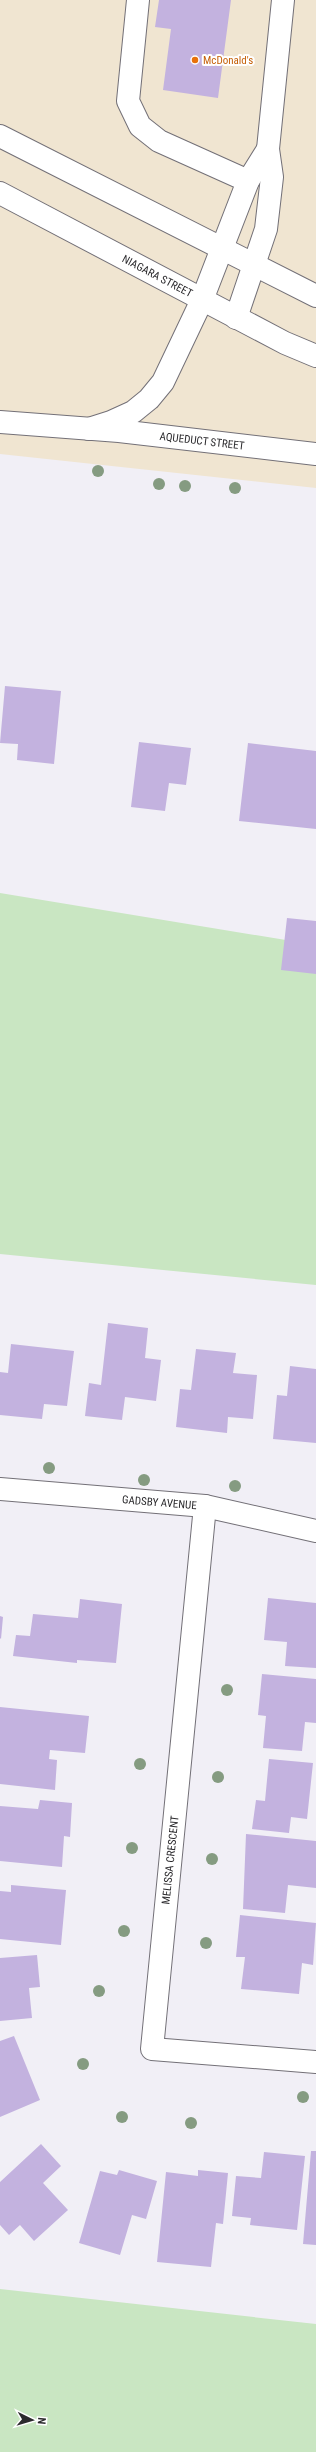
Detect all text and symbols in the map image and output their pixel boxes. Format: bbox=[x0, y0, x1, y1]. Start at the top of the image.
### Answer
place label: McDonald's bbox=[203, 54, 253, 67]
marker: McDonald's bbox=[190, 55, 200, 65]
street label: NIAGARA STREET bbox=[120, 253, 195, 300]
street label: AQUEDUCT STREET bbox=[159, 430, 245, 453]
street label: GADSBY AVENUE bbox=[122, 1493, 198, 1512]
street label: MELISSA CRESCENT bbox=[159, 1815, 182, 1905]
north arrow bbox=[12, 2400, 52, 2440]
text: N bbox=[35, 2417, 48, 2425]

